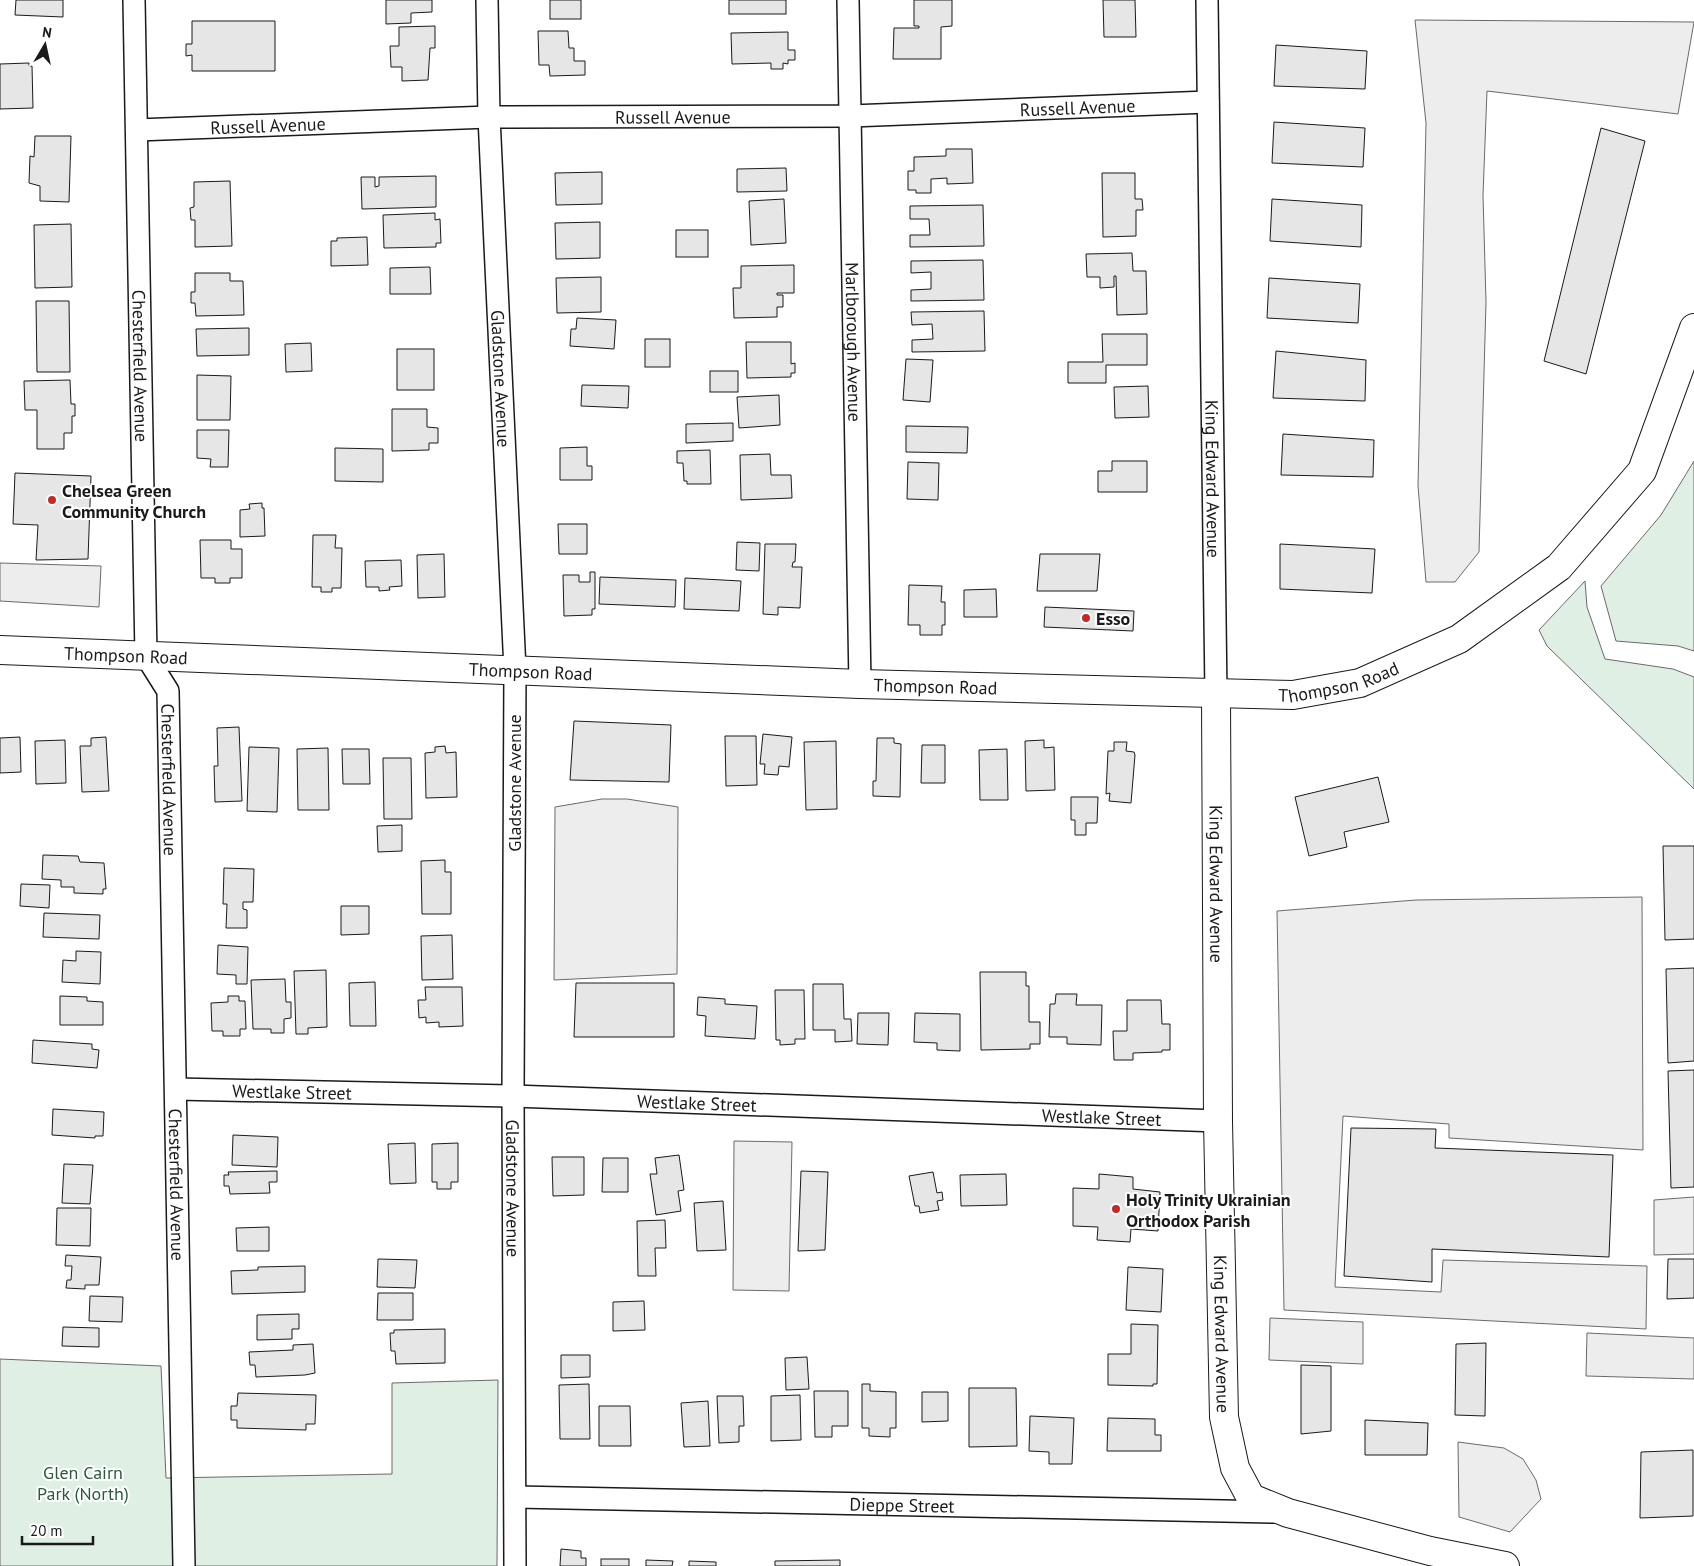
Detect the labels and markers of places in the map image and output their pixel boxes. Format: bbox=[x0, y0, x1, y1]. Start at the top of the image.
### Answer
place label: Chelsea Green Community Church bbox=[62, 479, 206, 523]
marker: Chelsea Green Community Church bbox=[46, 494, 58, 506]
place label: Esso bbox=[1096, 607, 1131, 630]
marker: Esso bbox=[1080, 612, 1092, 624]
place label: Holy Trinity Ukrainian Orthodox Parish bbox=[1126, 1188, 1291, 1232]
marker: Holy Trinity Ukrainian Orthodox Parish bbox=[1110, 1203, 1122, 1215]

